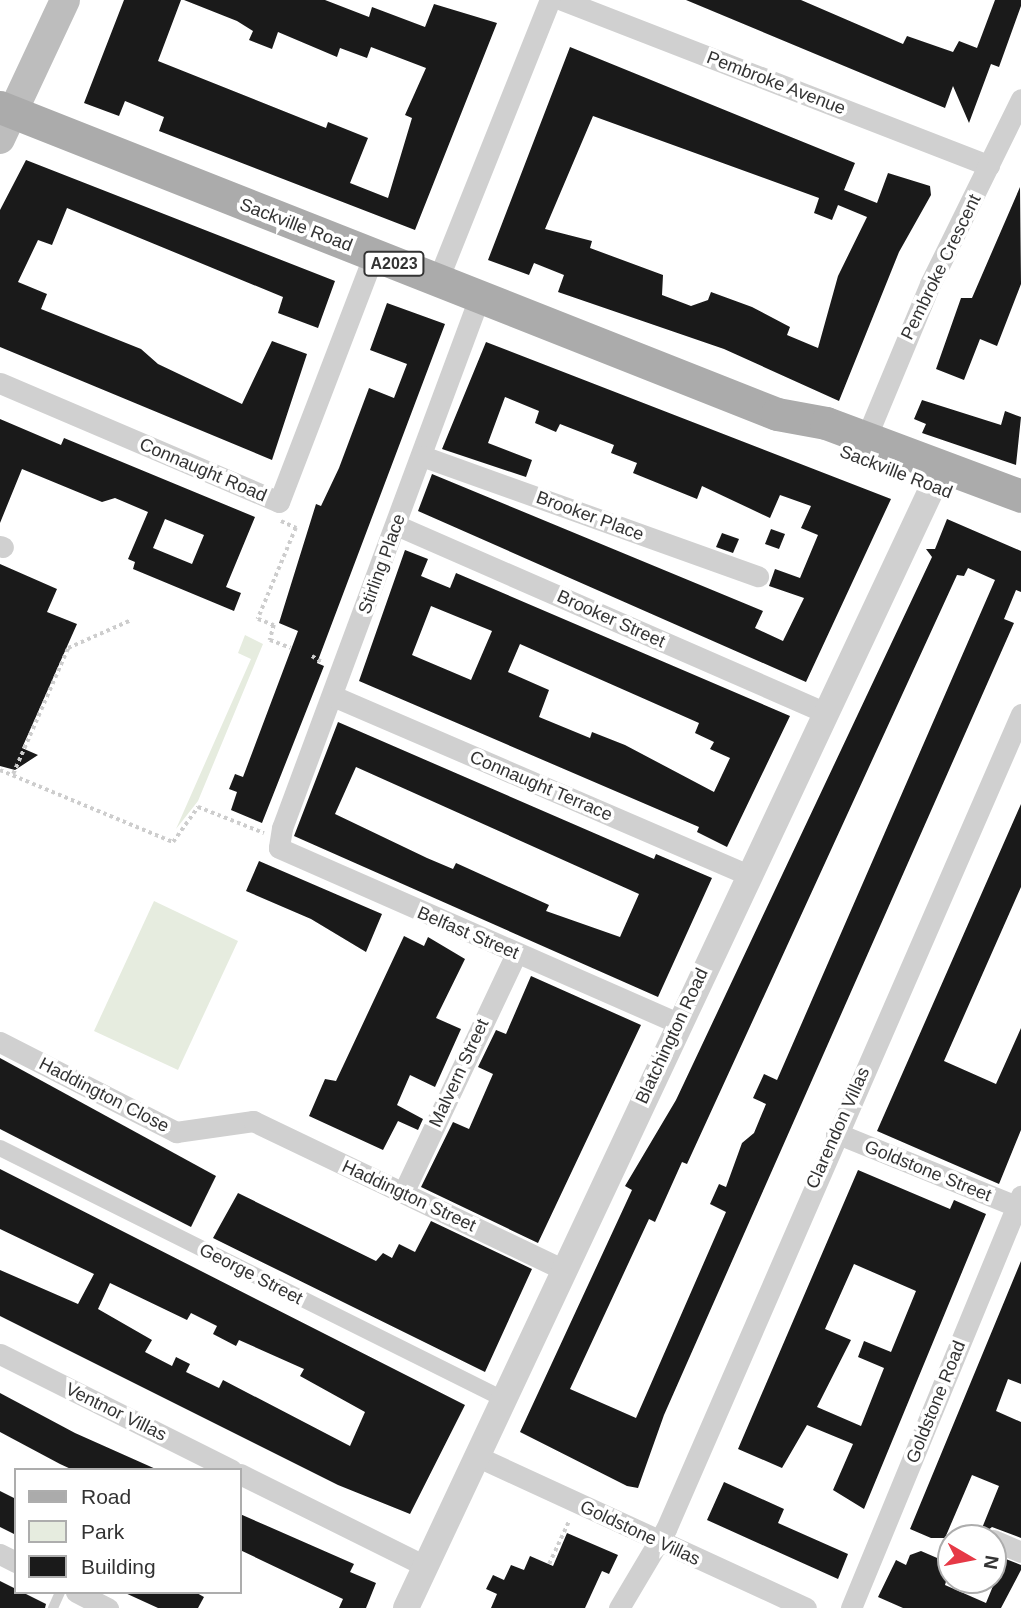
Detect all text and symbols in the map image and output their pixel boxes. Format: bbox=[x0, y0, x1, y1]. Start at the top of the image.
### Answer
street label: Pembroke Avenue bbox=[703, 46, 849, 120]
street label: Pembroke Crescent bbox=[896, 191, 986, 343]
street label: Sackville Road bbox=[237, 194, 355, 256]
road number: A2023 bbox=[362, 252, 426, 276]
street label: Connaught Road bbox=[136, 433, 270, 507]
street label: Sackville Road bbox=[837, 441, 955, 503]
street label: Brooker Place bbox=[533, 487, 647, 545]
street label: Stirling Place bbox=[354, 511, 410, 617]
street label: Brooker Street bbox=[554, 586, 668, 652]
street label: Connaught Terrace bbox=[466, 746, 616, 826]
street label: Belfast Street bbox=[414, 902, 522, 964]
street label: Blatchington Road bbox=[631, 965, 713, 1107]
street label: Malvern Street bbox=[424, 1015, 494, 1131]
street label: Haddington Close bbox=[35, 1053, 173, 1137]
street label: Clarendon Villas bbox=[802, 1064, 874, 1192]
street label: Goldstone Street bbox=[861, 1136, 995, 1206]
street label: Haddington Street bbox=[339, 1156, 479, 1236]
street label: George Street bbox=[196, 1239, 306, 1309]
street label: Goldstone Road bbox=[902, 1338, 970, 1466]
street label: Ventnor Villas bbox=[62, 1378, 170, 1446]
legend bbox=[14, 1468, 242, 1594]
text: Road bbox=[81, 1485, 131, 1508]
street label: Goldstone Villas bbox=[577, 1496, 703, 1570]
text: Park bbox=[81, 1520, 124, 1543]
north arrow bbox=[937, 1524, 1007, 1594]
text: N bbox=[980, 1554, 1003, 1571]
text: Building bbox=[81, 1555, 156, 1578]

